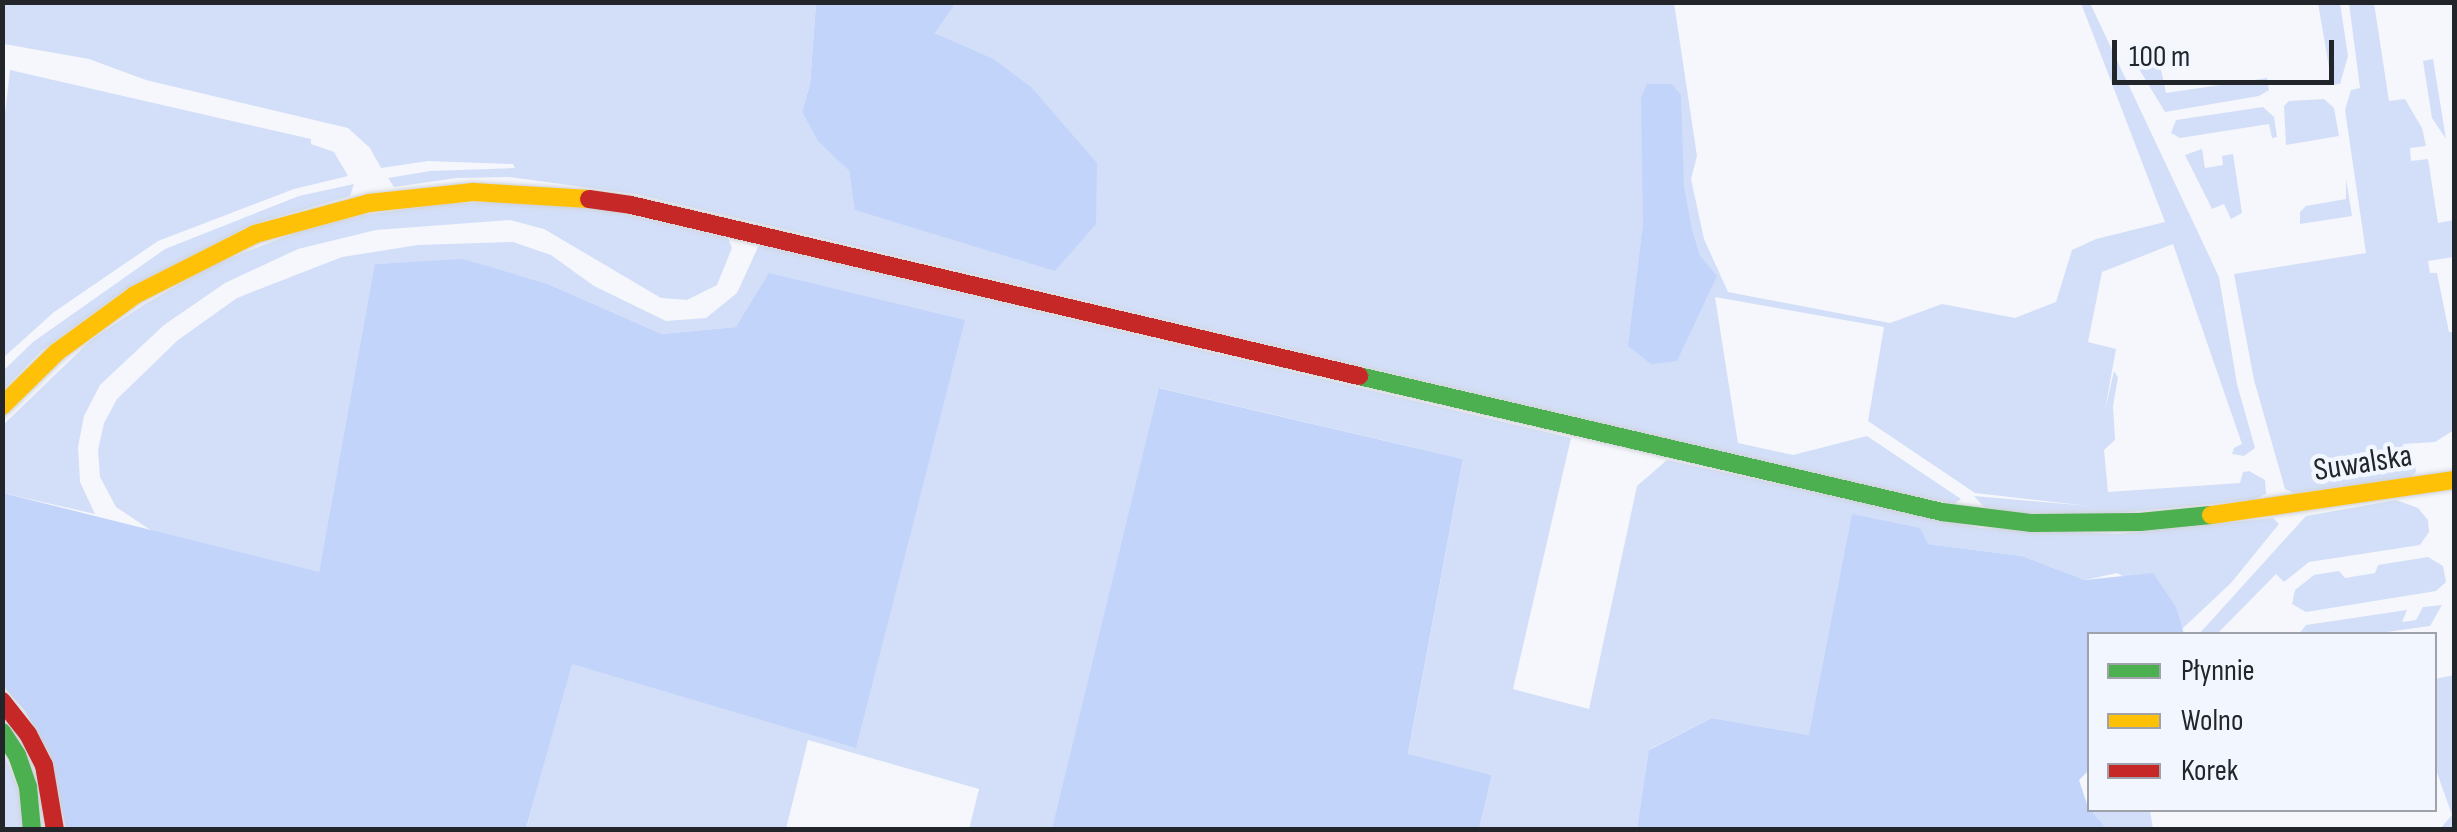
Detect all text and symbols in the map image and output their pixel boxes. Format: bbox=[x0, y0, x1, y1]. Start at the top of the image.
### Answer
scale bar bbox=[2117, 20, 2340, 82]
text: 100 m bbox=[2129, 39, 2190, 75]
street label: Suwalska bbox=[2311, 437, 2415, 491]
legend bbox=[2087, 632, 2437, 812]
text: Płynnie bbox=[2181, 653, 2255, 689]
text: Wolno bbox=[2181, 703, 2243, 739]
text: Korek bbox=[2181, 753, 2238, 789]

